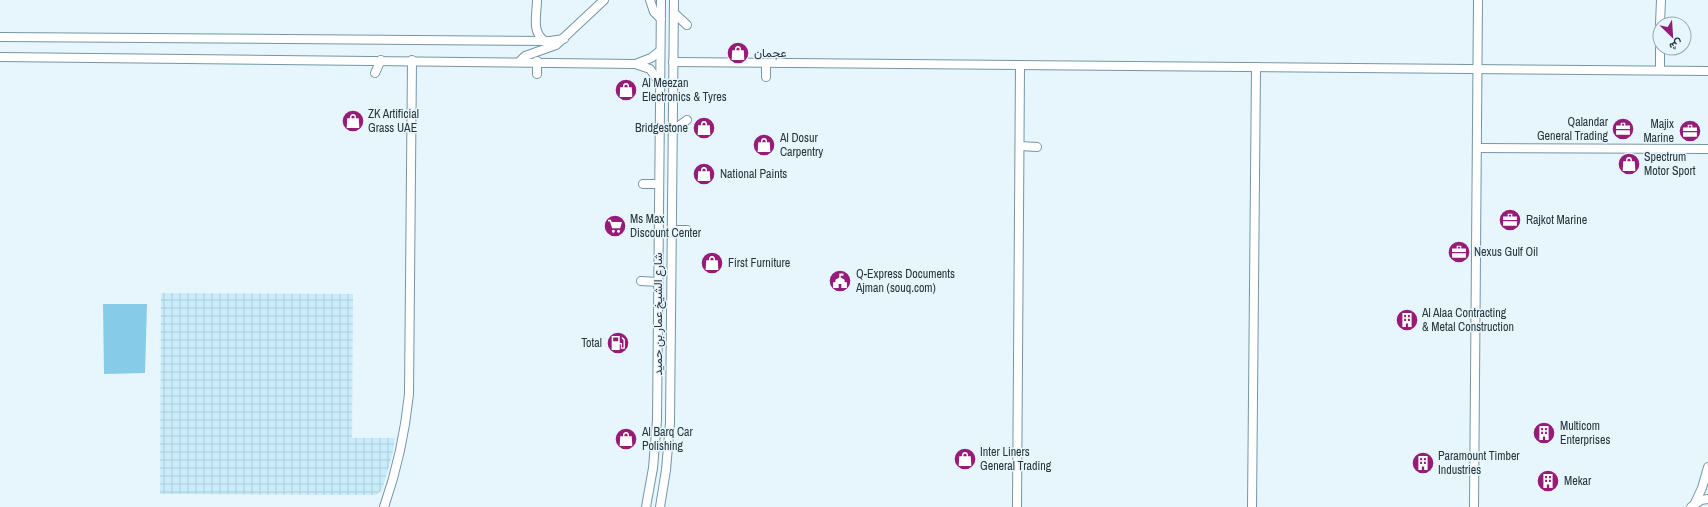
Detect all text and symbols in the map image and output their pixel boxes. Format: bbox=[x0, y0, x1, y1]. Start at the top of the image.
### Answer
north arrow bbox=[1652, 16, 1692, 56]
text: ش bbox=[1667, 36, 1685, 54]
shop icon: عجمان bbox=[725, 40, 751, 66]
place label: عجمان bbox=[754, 45, 787, 61]
place label: Al Meezan Electronics & Tyres bbox=[641, 75, 727, 105]
shop icon: Al Meezan Electronics & Tyres bbox=[613, 77, 639, 103]
place label: ZK Artificial Grass UAE bbox=[368, 106, 419, 136]
shop icon: ZK Artificial Grass UAE bbox=[340, 108, 366, 134]
place label: Qalandar General Trading bbox=[1537, 114, 1609, 144]
shop icon: Bridgestone bbox=[691, 115, 717, 141]
office icon: Qalandar General Trading bbox=[1610, 116, 1636, 142]
place label: Majix Marine bbox=[1643, 116, 1674, 146]
office icon: Majix Marine bbox=[1677, 118, 1703, 144]
place label: Bridgestone bbox=[635, 120, 688, 136]
place label: Al Dosur Carpentry bbox=[779, 130, 823, 160]
shop icon: Al Dosur Carpentry bbox=[751, 132, 777, 158]
place label: Spectrum Motor Sport bbox=[1644, 149, 1696, 179]
shop icon: Spectrum Motor Sport bbox=[1616, 151, 1642, 177]
shop icon: National Paints bbox=[691, 161, 717, 187]
place label: National Paints bbox=[720, 166, 787, 182]
office icon: Rajkot Marine bbox=[1497, 207, 1523, 233]
place label: Ms Max Discount Center bbox=[630, 211, 702, 241]
place label: Rajkot Marine bbox=[1526, 212, 1587, 228]
supermarket icon: Ms Max Discount Center bbox=[602, 213, 628, 239]
office icon: Nexus Gulf Oil bbox=[1446, 239, 1472, 265]
place label: Nexus Gulf Oil bbox=[1474, 244, 1538, 260]
shop icon: First Furniture bbox=[699, 250, 725, 276]
street label: شارع الشيخ عمار بن حميد bbox=[650, 253, 667, 375]
place label: First Furniture bbox=[728, 255, 790, 271]
place label: Q-Express Documents Ajman (souq.com) bbox=[855, 266, 955, 296]
public building icon: Q-Express Documents Ajman (souq.com) bbox=[827, 268, 853, 294]
place label: Al Alaa Contracting & Metal Construction bbox=[1421, 305, 1514, 335]
building icon: Al Alaa Contracting & Metal Construction bbox=[1394, 307, 1420, 333]
fuel station icon: Total bbox=[605, 330, 631, 356]
place label: Total bbox=[581, 335, 602, 351]
place label: Multicom Enterprises bbox=[1560, 418, 1610, 448]
building icon: Multicom Enterprises bbox=[1531, 420, 1557, 446]
place label: Al Barq Car Polishing bbox=[641, 424, 694, 454]
shop icon: Al Barq Car Polishing bbox=[613, 426, 639, 452]
place label: Inter Liners General Trading bbox=[980, 444, 1052, 474]
shop icon: Inter Liners General Trading bbox=[952, 446, 978, 472]
place label: Paramount Timber Industries bbox=[1438, 448, 1520, 478]
building icon: Paramount Timber Industries bbox=[1410, 450, 1436, 476]
building icon: Mekar bbox=[1535, 468, 1561, 494]
place label: Mekar bbox=[1564, 473, 1592, 489]

